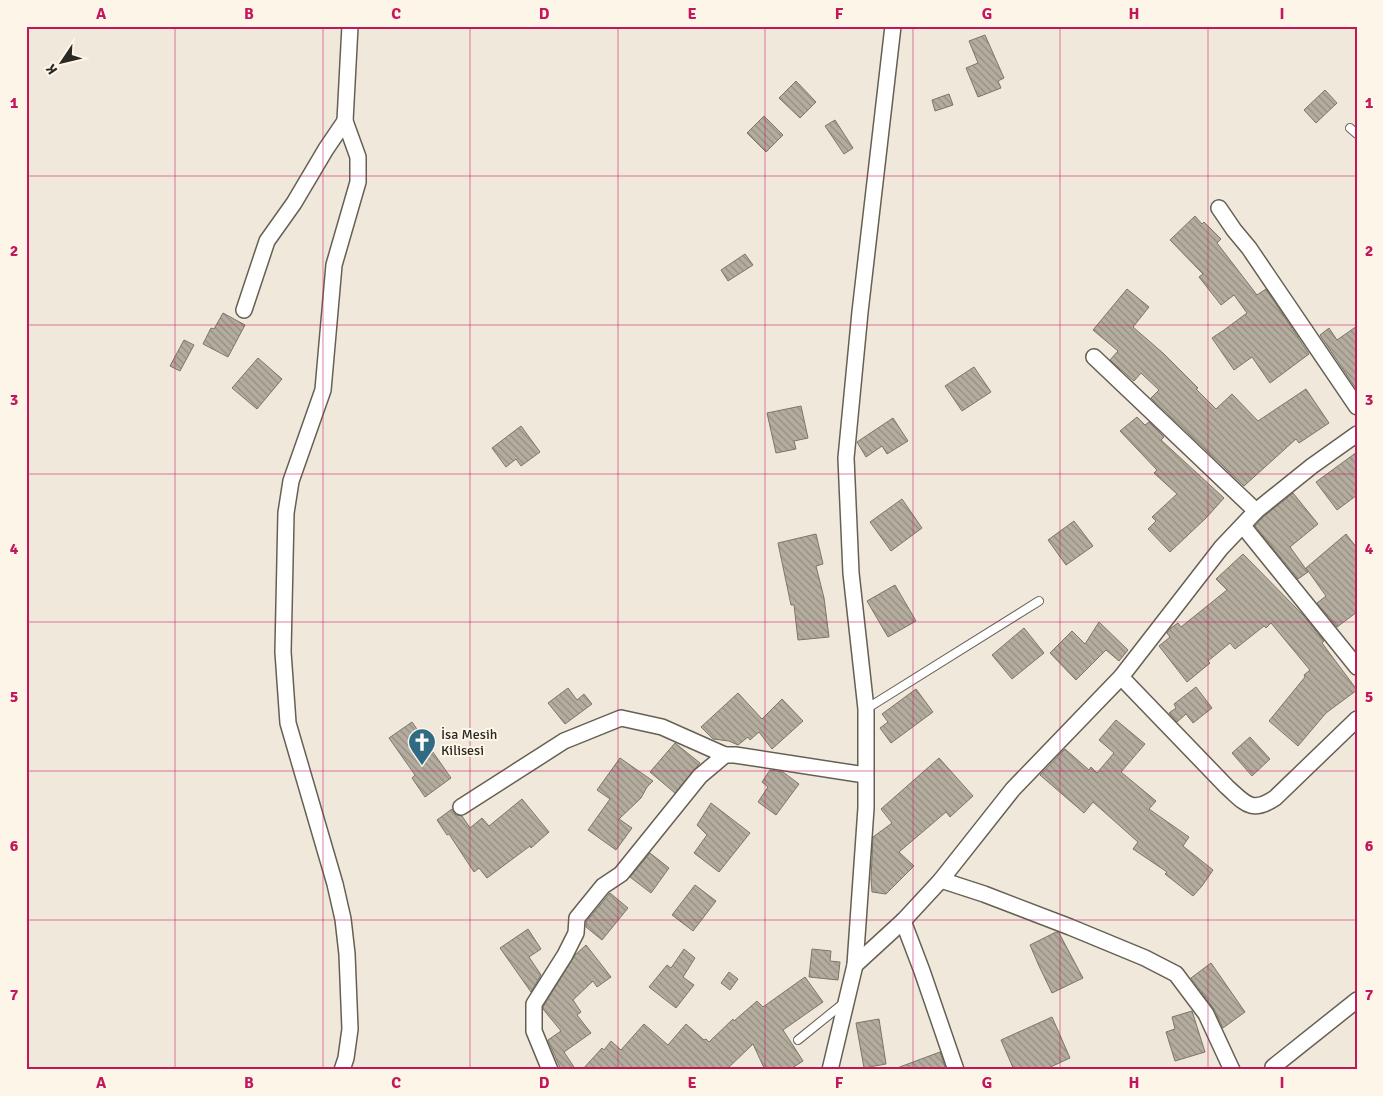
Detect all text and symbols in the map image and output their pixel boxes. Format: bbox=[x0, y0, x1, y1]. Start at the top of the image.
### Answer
text: A bbox=[96, 4, 107, 24]
text: B bbox=[244, 4, 254, 24]
text: C bbox=[391, 4, 401, 24]
text: D bbox=[539, 4, 550, 24]
text: E bbox=[687, 4, 697, 24]
text: F bbox=[835, 4, 844, 24]
text: G bbox=[982, 4, 992, 24]
text: H bbox=[1129, 4, 1139, 24]
text: I bbox=[1279, 4, 1285, 24]
north arrow bbox=[38, 38, 88, 88]
text: K bbox=[42, 60, 61, 78]
text: 1 bbox=[10, 93, 19, 113]
text: 1 bbox=[1365, 93, 1374, 113]
text: 2 bbox=[10, 241, 18, 261]
text: 2 bbox=[1365, 241, 1373, 261]
text: 3 bbox=[10, 390, 18, 410]
text: 3 bbox=[1365, 390, 1373, 410]
text: 4 bbox=[10, 539, 19, 559]
text: 4 bbox=[1365, 539, 1374, 559]
text: 5 bbox=[10, 687, 18, 707]
text: 5 bbox=[1365, 687, 1373, 707]
place label: İsa Mesih Kilisesi bbox=[441, 726, 497, 759]
church icon: İsa Mesih Kilisesi bbox=[407, 727, 437, 766]
text: 6 bbox=[10, 836, 19, 856]
text: 6 bbox=[1365, 836, 1374, 856]
text: 7 bbox=[10, 985, 19, 1005]
text: 7 bbox=[1365, 985, 1374, 1005]
text: A bbox=[96, 1073, 107, 1093]
text: B bbox=[244, 1073, 254, 1093]
text: C bbox=[391, 1073, 401, 1093]
text: D bbox=[539, 1073, 550, 1093]
text: E bbox=[687, 1073, 697, 1093]
text: F bbox=[835, 1073, 844, 1093]
text: G bbox=[982, 1073, 992, 1093]
text: H bbox=[1129, 1073, 1139, 1093]
text: I bbox=[1279, 1073, 1285, 1093]

